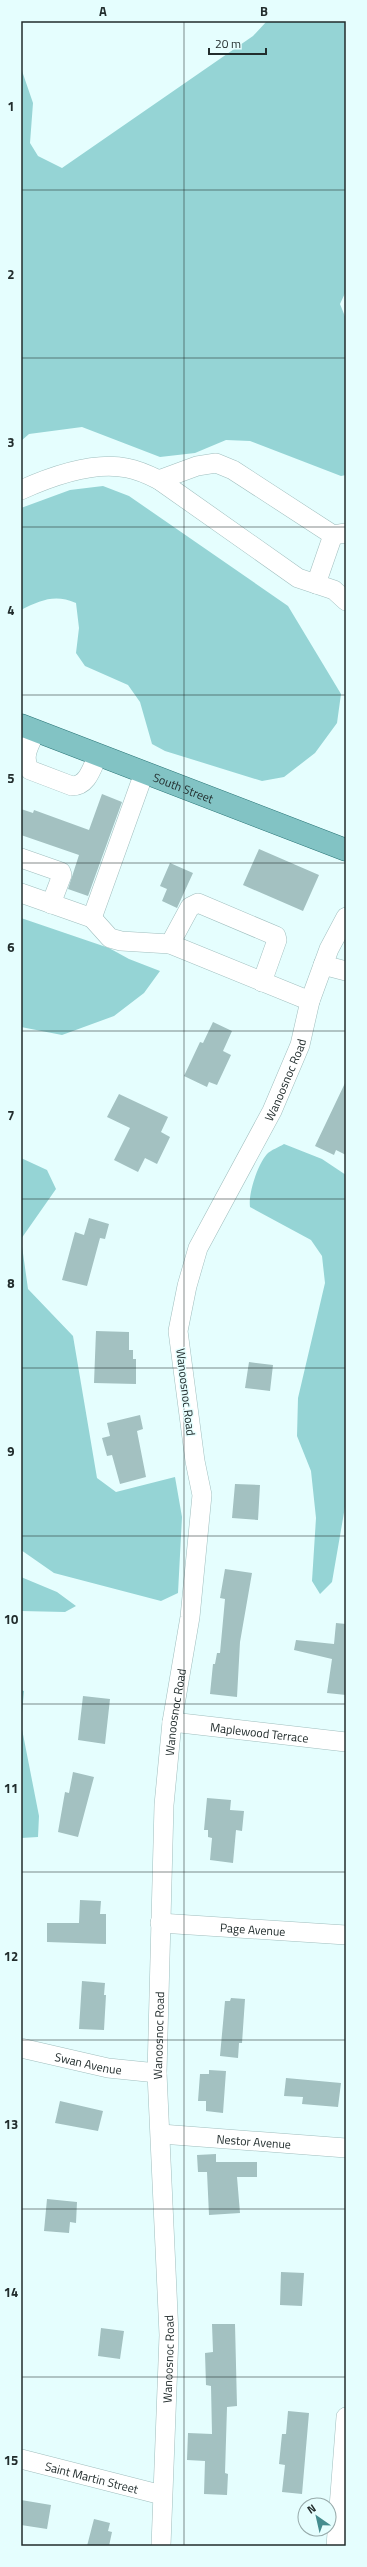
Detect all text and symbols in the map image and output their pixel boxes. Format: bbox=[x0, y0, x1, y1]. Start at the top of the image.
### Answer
text: A bbox=[99, 1, 107, 21]
text: B bbox=[260, 1, 268, 21]
scale bar bbox=[209, 30, 266, 56]
text: 20 m bbox=[215, 34, 241, 53]
text: 1 bbox=[7, 96, 15, 116]
text: 2 bbox=[7, 264, 15, 284]
text: 3 bbox=[7, 432, 15, 452]
text: 4 bbox=[7, 600, 15, 620]
street label: South Street bbox=[150, 767, 217, 808]
text: 5 bbox=[7, 768, 15, 788]
text: 6 bbox=[7, 937, 15, 957]
street label: Wanoosnoc Road bbox=[259, 1037, 311, 1124]
text: 7 bbox=[7, 1105, 15, 1125]
text: 8 bbox=[7, 1273, 15, 1293]
street label: Wanoosnoc Road bbox=[171, 1347, 201, 1437]
text: 9 bbox=[7, 1441, 15, 1461]
text: 10 bbox=[4, 1609, 18, 1629]
street label: Wanoosnoc Road bbox=[159, 1667, 190, 1757]
street label: Maplewood Terrace bbox=[209, 1717, 310, 1747]
text: 11 bbox=[4, 1778, 18, 1798]
street label: Page Avenue bbox=[220, 1917, 286, 1941]
text: 12 bbox=[4, 1946, 18, 1966]
street label: Wanoosnoc Road bbox=[147, 1991, 169, 2080]
street label: Swan Avenue bbox=[53, 2047, 123, 2079]
text: 13 bbox=[4, 2114, 18, 2134]
street label: Nestor Avenue bbox=[216, 2129, 292, 2153]
text: 14 bbox=[4, 2282, 18, 2302]
street label: Wanoosnoc Road bbox=[157, 2315, 179, 2403]
text: 15 bbox=[4, 2450, 18, 2470]
street label: Saint Martin Street bbox=[43, 2456, 141, 2498]
north arrow bbox=[297, 2497, 337, 2537]
text: N bbox=[304, 2500, 319, 2517]

